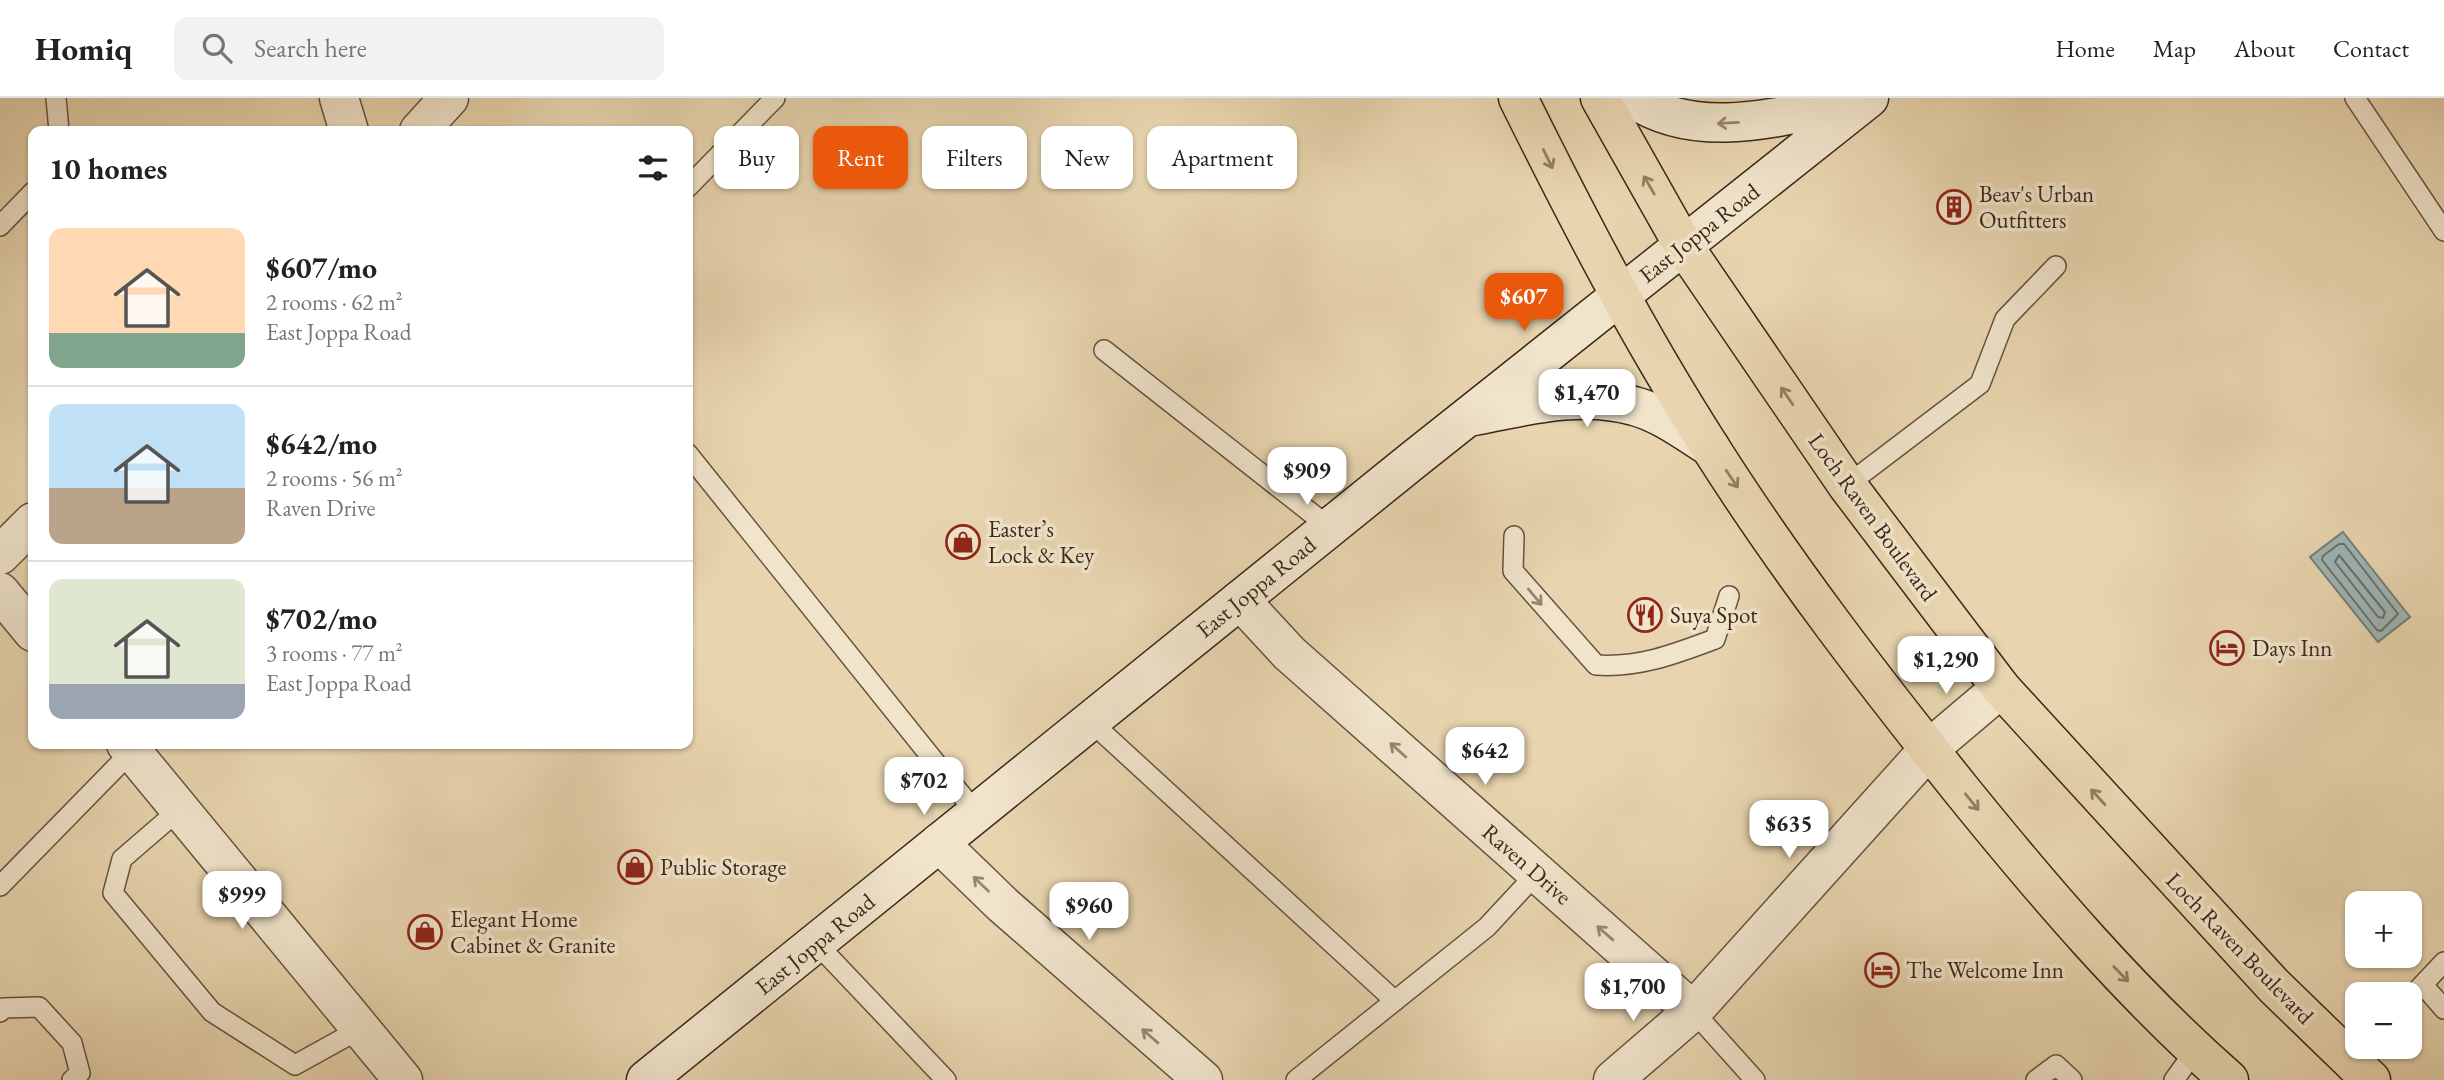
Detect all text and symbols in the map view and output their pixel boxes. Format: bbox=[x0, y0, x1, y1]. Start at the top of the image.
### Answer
search box bbox=[174, 17, 664, 80]
text: Homiq bbox=[35, 27, 132, 70]
icon: search bbox=[198, 29, 236, 67]
text: Search here bbox=[254, 31, 367, 65]
text: Home bbox=[2055, 33, 2115, 64]
text: Map bbox=[2153, 33, 2196, 64]
text: About bbox=[2234, 33, 2295, 64]
text: Contact bbox=[2333, 33, 2409, 64]
one-way arrow bbox=[1717, 116, 1740, 129]
chip: Buy bbox=[714, 126, 799, 189]
chip: Rent bbox=[813, 126, 908, 189]
chip: Filters bbox=[922, 126, 1027, 189]
chip: New bbox=[1041, 126, 1133, 189]
chip: Apartment bbox=[1147, 126, 1297, 189]
one-way arrow bbox=[1542, 148, 1556, 169]
text: 10 homes bbox=[49, 149, 167, 188]
icon: filters bbox=[634, 149, 672, 187]
street label: East Joppa Road bbox=[1632, 176, 1766, 290]
one-way arrow bbox=[1642, 176, 1656, 196]
place label: Beav's Urban Outfitters bbox=[1979, 179, 2094, 235]
building icon: Beav's Urban Outfitters bbox=[1935, 188, 1973, 226]
text: $607/mo bbox=[266, 248, 377, 287]
icon: home bbox=[105, 256, 189, 340]
pin: $607 bbox=[1483, 274, 1565, 333]
text: $607 bbox=[1500, 281, 1548, 311]
text: 2 rooms · 62 m² bbox=[266, 287, 403, 317]
text: East Joppa Road bbox=[266, 317, 411, 347]
pin: $1,470 bbox=[1530, 370, 1644, 429]
text: $1,470 bbox=[1555, 377, 1619, 407]
one-way arrow bbox=[1780, 387, 1794, 406]
text: $642/mo bbox=[266, 424, 377, 463]
street label: Loch Raven Boulevard bbox=[1802, 427, 1944, 607]
icon: home bbox=[105, 432, 189, 516]
pin: $909 bbox=[1266, 448, 1348, 507]
text: $909 bbox=[1283, 455, 1331, 485]
text: 2 rooms · 56 m² bbox=[266, 463, 403, 493]
one-way arrow bbox=[1725, 469, 1739, 488]
text: Raven Drive bbox=[266, 493, 375, 523]
place label: Easter’s Lock & Key bbox=[988, 514, 1095, 570]
shop icon: Easter’s Lock & Key bbox=[944, 523, 982, 561]
street label: East Joppa Road bbox=[1190, 529, 1322, 644]
one-way arrow bbox=[1527, 587, 1542, 605]
restaurant icon: Suya Spot bbox=[1626, 596, 1664, 634]
text: $702/mo bbox=[266, 599, 377, 638]
place label: Suya Spot bbox=[1670, 600, 1758, 630]
icon: home bbox=[105, 607, 189, 691]
hotel icon: Days Inn bbox=[2208, 629, 2246, 667]
place label: Days Inn bbox=[2252, 633, 2333, 663]
pin: $1,290 bbox=[1889, 636, 2003, 696]
text: 3 rooms · 77 m² bbox=[266, 638, 403, 668]
text: $1,290 bbox=[1914, 644, 1978, 674]
text: East Joppa Road bbox=[266, 668, 411, 698]
pin: $642 bbox=[1444, 728, 1526, 787]
text: $642 bbox=[1461, 735, 1509, 765]
one-way arrow bbox=[1389, 742, 1407, 758]
pin: $702 bbox=[883, 758, 965, 817]
text: $702 bbox=[900, 765, 948, 795]
one-way arrow bbox=[2090, 788, 2106, 806]
one-way arrow bbox=[1964, 793, 1979, 811]
pin: $635 bbox=[1748, 800, 1830, 860]
text: $635 bbox=[1765, 808, 1813, 838]
street label: Raven Drive bbox=[1476, 817, 1578, 911]
shop icon: Public Storage bbox=[616, 848, 654, 886]
place label: Public Storage bbox=[660, 852, 787, 882]
street label: Loch Raven Boulevard bbox=[2160, 865, 2321, 1031]
pin: $999 bbox=[201, 872, 283, 931]
one-way arrow bbox=[973, 875, 990, 892]
text: $999 bbox=[218, 879, 266, 909]
pin: $960 bbox=[1048, 882, 1130, 942]
street label: East Joppa Road bbox=[749, 886, 881, 1001]
text: $960 bbox=[1065, 890, 1113, 920]
map controls bbox=[2345, 891, 2422, 1059]
button: + bbox=[2345, 891, 2422, 968]
place label: Elegant Home Cabinet & Granite bbox=[450, 904, 616, 960]
shop icon: Elegant Home Cabinet & Granite bbox=[406, 913, 444, 951]
one-way arrow bbox=[1596, 925, 1614, 941]
hotel icon: The Welcome Inn bbox=[1863, 951, 1901, 989]
place label: The Welcome Inn bbox=[1906, 955, 2064, 985]
pin: $1,700 bbox=[1576, 964, 1690, 1023]
one-way arrow bbox=[2113, 965, 2130, 982]
text: $1,700 bbox=[1601, 971, 1665, 1001]
button: − bbox=[2345, 982, 2422, 1059]
one-way arrow bbox=[1142, 1028, 1160, 1044]

